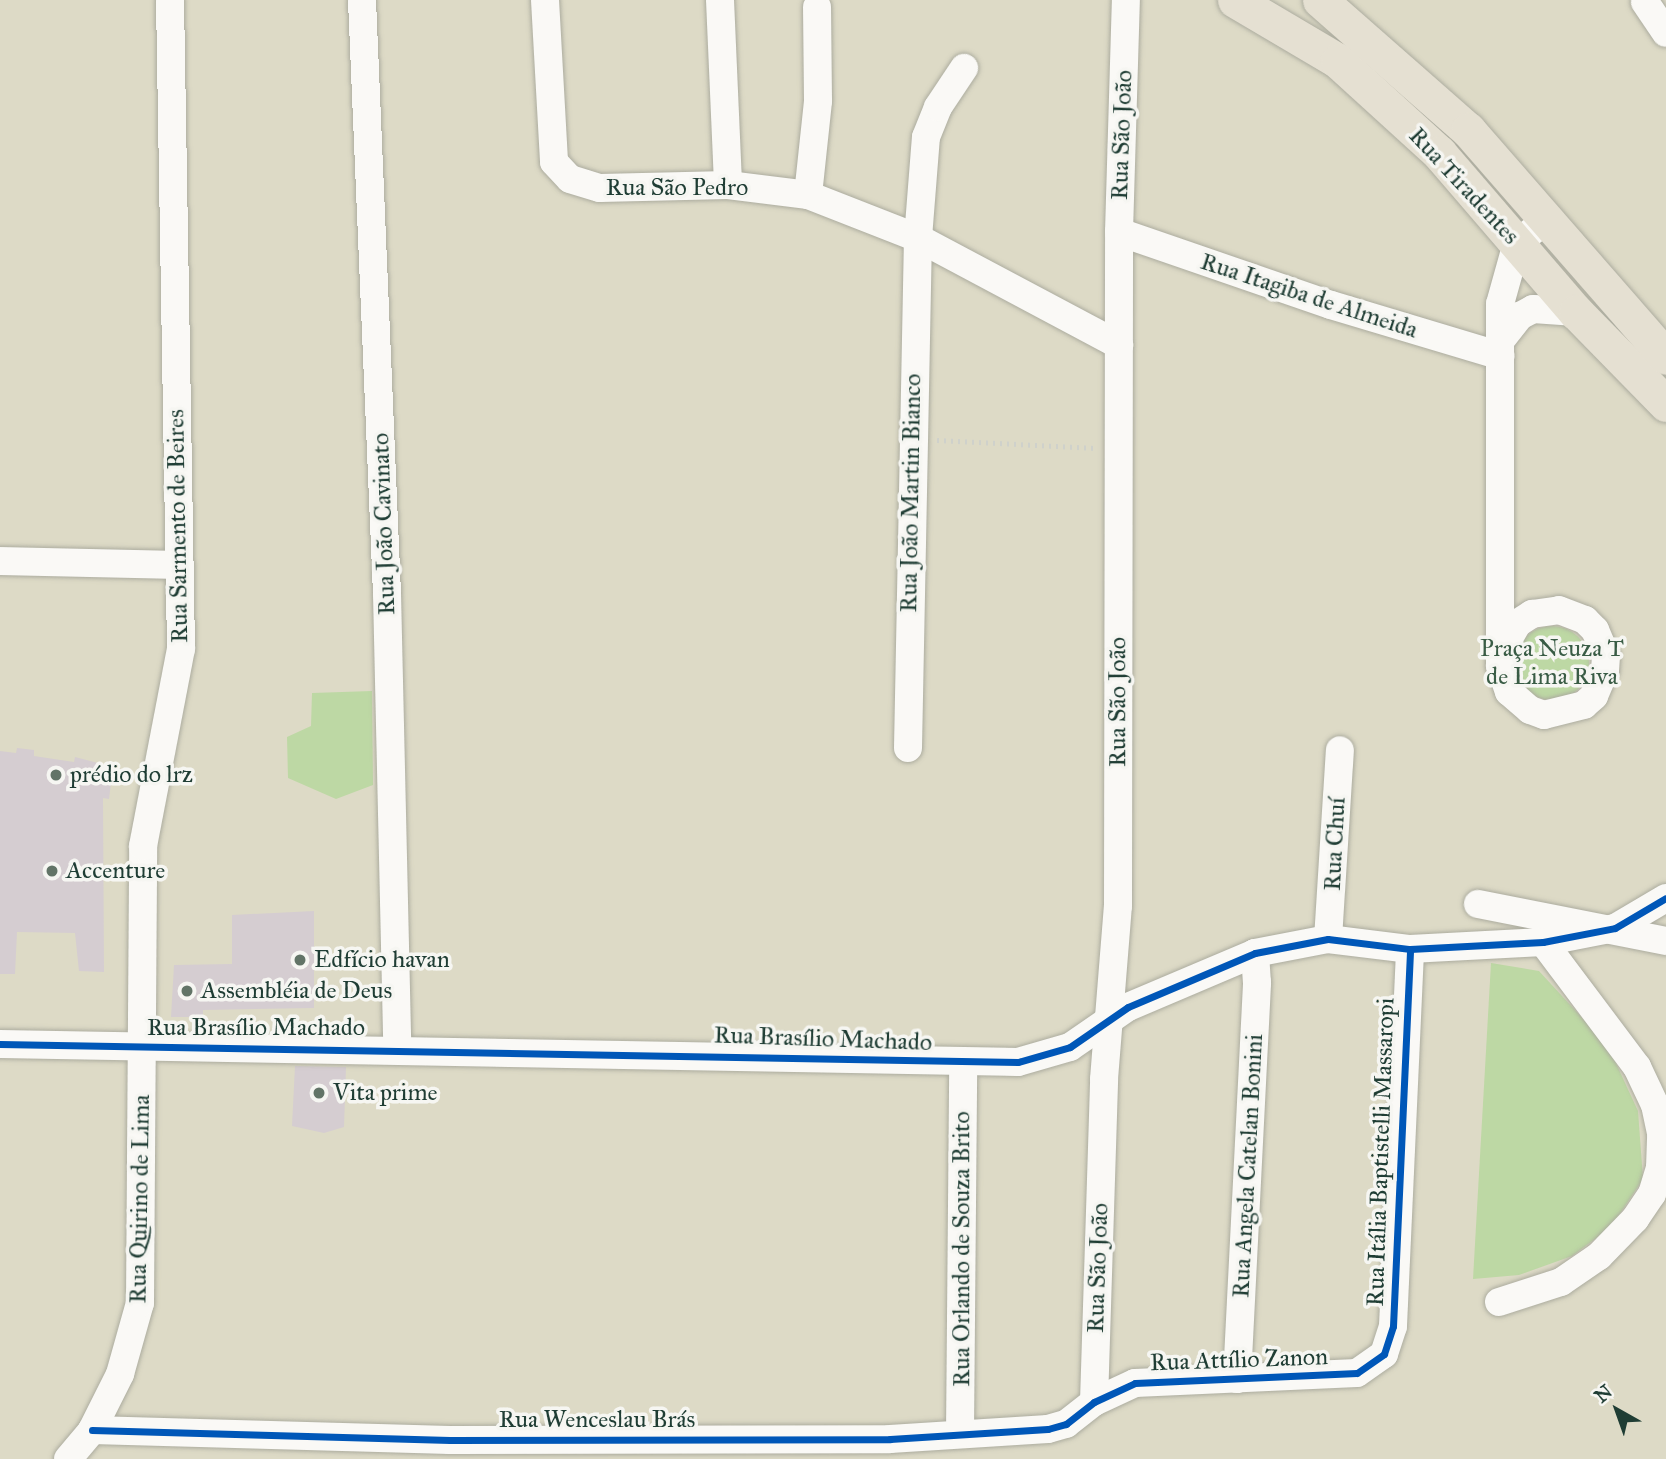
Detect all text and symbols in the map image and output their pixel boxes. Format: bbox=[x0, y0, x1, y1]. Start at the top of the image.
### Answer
street label: Rua São João bbox=[1105, 70, 1139, 200]
street label: Rua Tiradentes bbox=[1403, 122, 1525, 250]
street label: Rua São Pedro bbox=[606, 174, 748, 202]
street label: Rua Itagiba de Almeida bbox=[1197, 247, 1421, 345]
street label: Rua João Martin Bianco bbox=[895, 373, 927, 613]
street label: Rua Sarmento de Beires bbox=[162, 409, 194, 643]
street label: Rua João Cavinato bbox=[366, 432, 402, 616]
park label: Praça Neuza T de Lima Riva bbox=[1480, 635, 1624, 691]
street label: Rua São João bbox=[1104, 637, 1132, 767]
place label: prédio do lrz bbox=[70, 761, 193, 789]
marker: prédio do lrz bbox=[48, 767, 64, 783]
street label: Rua Chuí bbox=[1318, 796, 1352, 892]
place label: Accenture bbox=[66, 857, 165, 885]
marker: Accenture bbox=[44, 863, 60, 879]
place label: Edfício havan bbox=[314, 946, 450, 974]
marker: Edfício havan bbox=[292, 952, 308, 968]
place label: Assembléia de Deus bbox=[201, 977, 392, 1005]
marker: Assembléia de Deus bbox=[179, 983, 195, 999]
street label: Rua Itália Baptistelli Massaropi bbox=[1361, 997, 1401, 1307]
street label: Rua Brasílio Machado bbox=[147, 1014, 365, 1042]
street label: Rua Brasílio Machado bbox=[713, 1021, 933, 1057]
street label: Rua Angela Catelan Bonini bbox=[1227, 1033, 1269, 1299]
place label: Vita prime bbox=[333, 1079, 438, 1107]
marker: Vita prime bbox=[311, 1085, 327, 1101]
street label: Rua Quirino de Lima bbox=[124, 1094, 156, 1304]
street label: Rua Orlando de Souza Brito bbox=[948, 1111, 976, 1387]
street label: Rua São João bbox=[1081, 1203, 1115, 1333]
street label: Rua Attílio Zanon bbox=[1150, 1343, 1328, 1377]
north arrow bbox=[1582, 1375, 1652, 1445]
text: N bbox=[1590, 1380, 1617, 1408]
street label: Rua Wenceslau Brás bbox=[499, 1406, 695, 1434]

